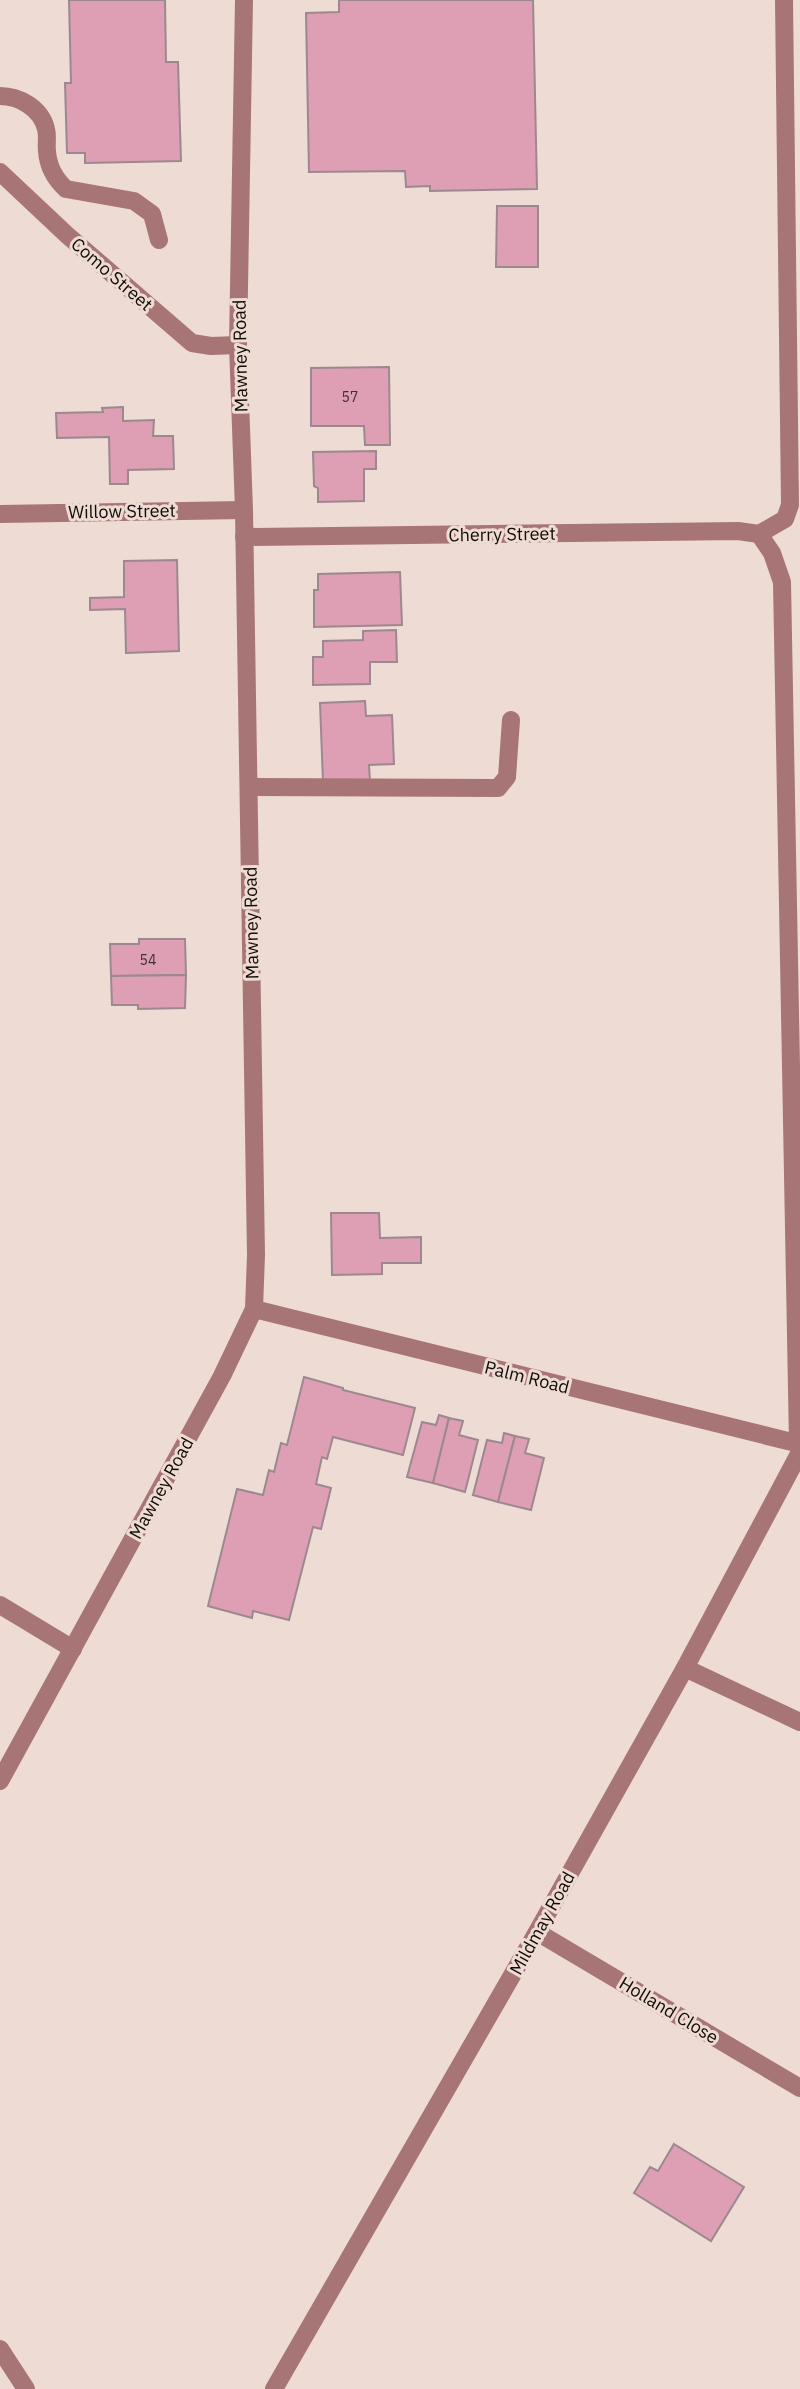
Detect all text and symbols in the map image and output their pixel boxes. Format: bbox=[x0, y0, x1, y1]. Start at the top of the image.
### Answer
street label: Como Street bbox=[66, 232, 158, 316]
street label: Mawney Road bbox=[228, 299, 252, 413]
house number: 57 bbox=[342, 388, 358, 406]
street label: Willow Street bbox=[68, 499, 176, 523]
street label: Cherry Street bbox=[448, 522, 556, 546]
street label: Mawney Road bbox=[239, 866, 263, 980]
house number: 54 bbox=[140, 951, 156, 969]
street label: Palm Road bbox=[482, 1355, 572, 1399]
street label: Mawney Road bbox=[124, 1433, 198, 1543]
street label: Mildmay Road bbox=[504, 1867, 580, 1979]
street label: Holland Close bbox=[615, 1971, 723, 2049]

